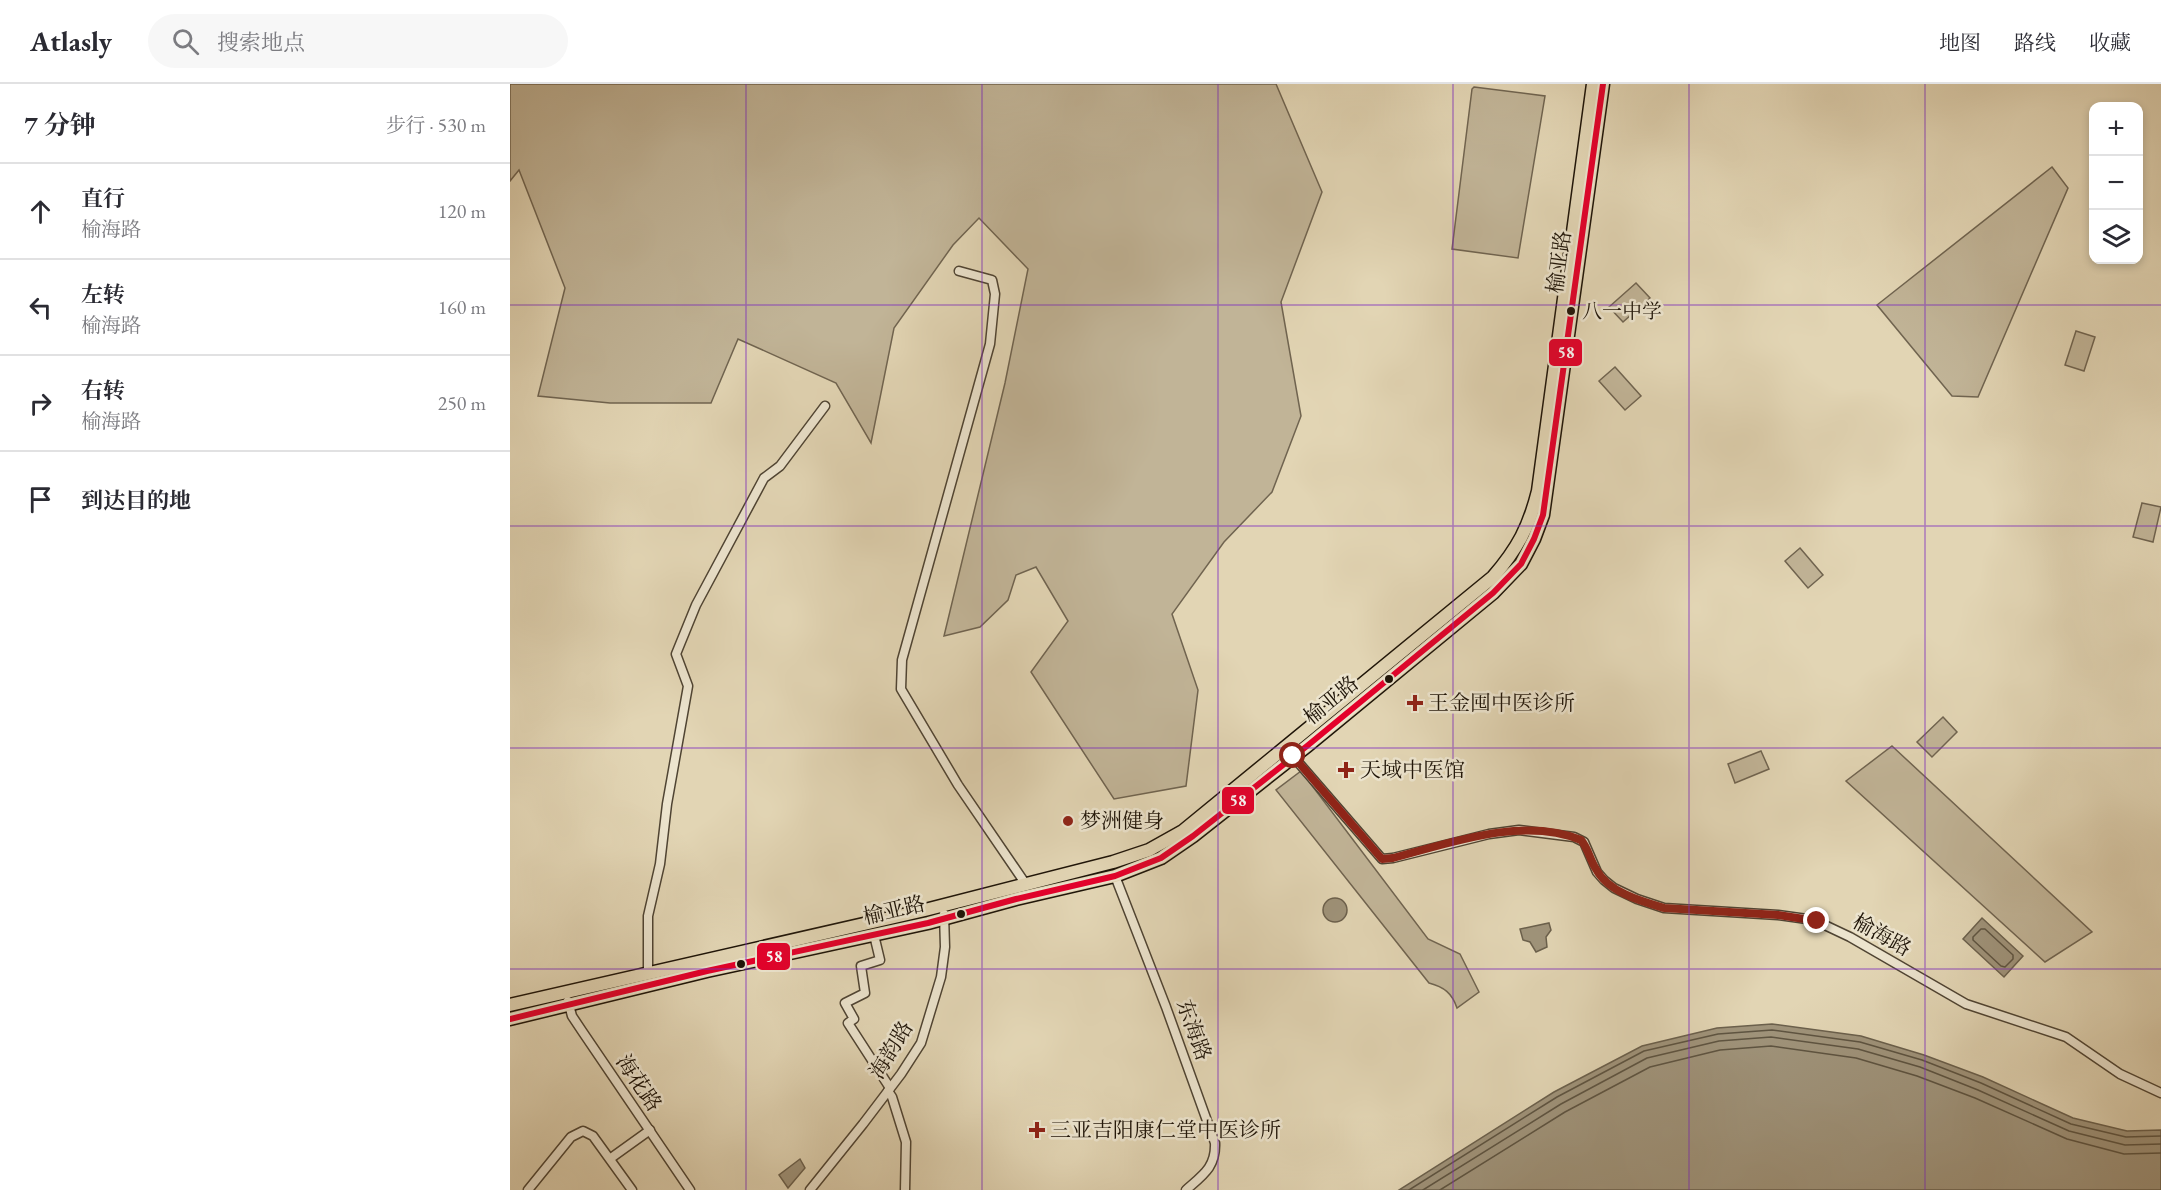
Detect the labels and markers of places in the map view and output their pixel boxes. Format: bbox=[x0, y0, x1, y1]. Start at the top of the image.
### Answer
place label: 八一中学 bbox=[1582, 298, 1662, 324]
marker: 八一中学 bbox=[1565, 305, 1577, 317]
unlabelled marker bbox=[1383, 673, 1395, 685]
place label: 王金囤中医诊所 bbox=[1428, 689, 1575, 716]
marker: 王金囤中医诊所 bbox=[1406, 694, 1424, 712]
place label: 天域中医馆 bbox=[1360, 756, 1465, 783]
marker: 天域中医馆 bbox=[1337, 761, 1355, 779]
place label: 梦洲健身 bbox=[1080, 807, 1164, 834]
marker: 梦洲健身 bbox=[1061, 814, 1075, 828]
unlabelled marker bbox=[955, 908, 967, 920]
unlabelled marker bbox=[735, 958, 747, 970]
place label: 三亚吉阳康仁堂中医诊所 bbox=[1050, 1116, 1281, 1143]
marker: 三亚吉阳康仁堂中医诊所 bbox=[1028, 1121, 1046, 1139]

